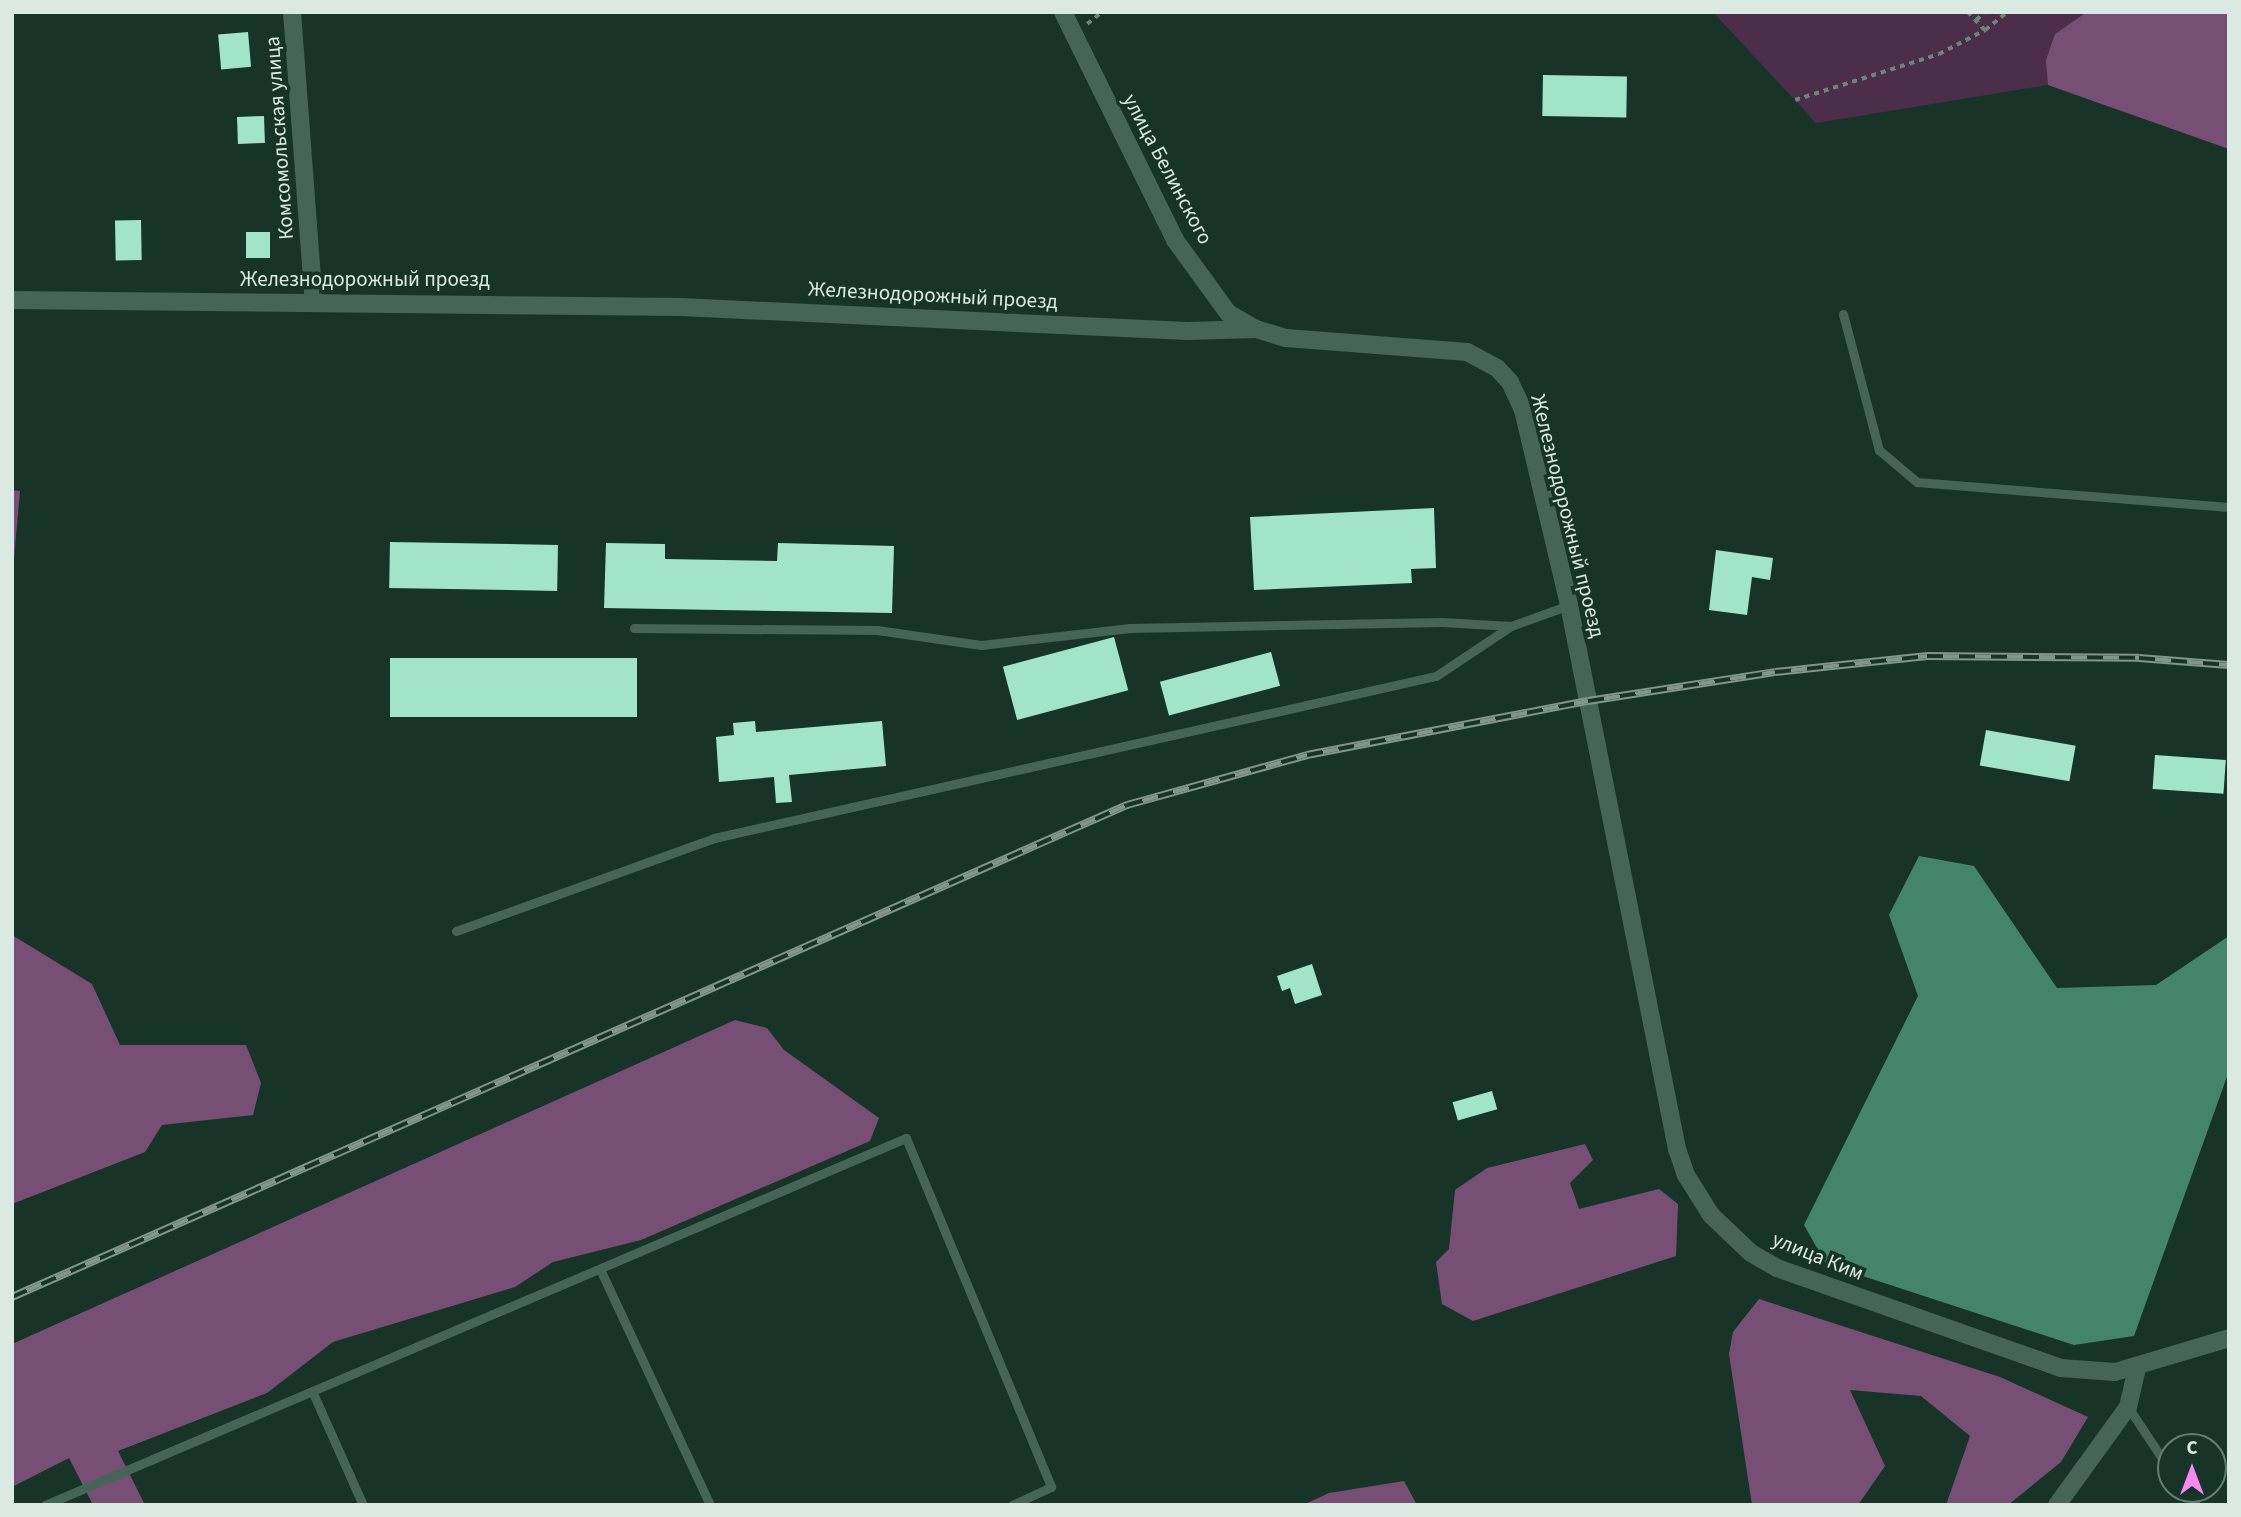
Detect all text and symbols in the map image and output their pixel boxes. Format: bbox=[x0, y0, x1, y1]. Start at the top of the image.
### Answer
street label: Комсомольская улица bbox=[259, 36, 299, 240]
street label: улица Белинского bbox=[1118, 89, 1218, 249]
street label: Железнодорожный проезд bbox=[240, 266, 490, 292]
street label: Железнодорожный проезд bbox=[808, 276, 1058, 314]
street label: Железнодорожный проезд bbox=[1526, 392, 1610, 640]
street label: улица Ким bbox=[1769, 1226, 1867, 1286]
north arrow bbox=[2157, 1433, 2227, 1503]
text: С bbox=[2186, 1435, 2198, 1462]

